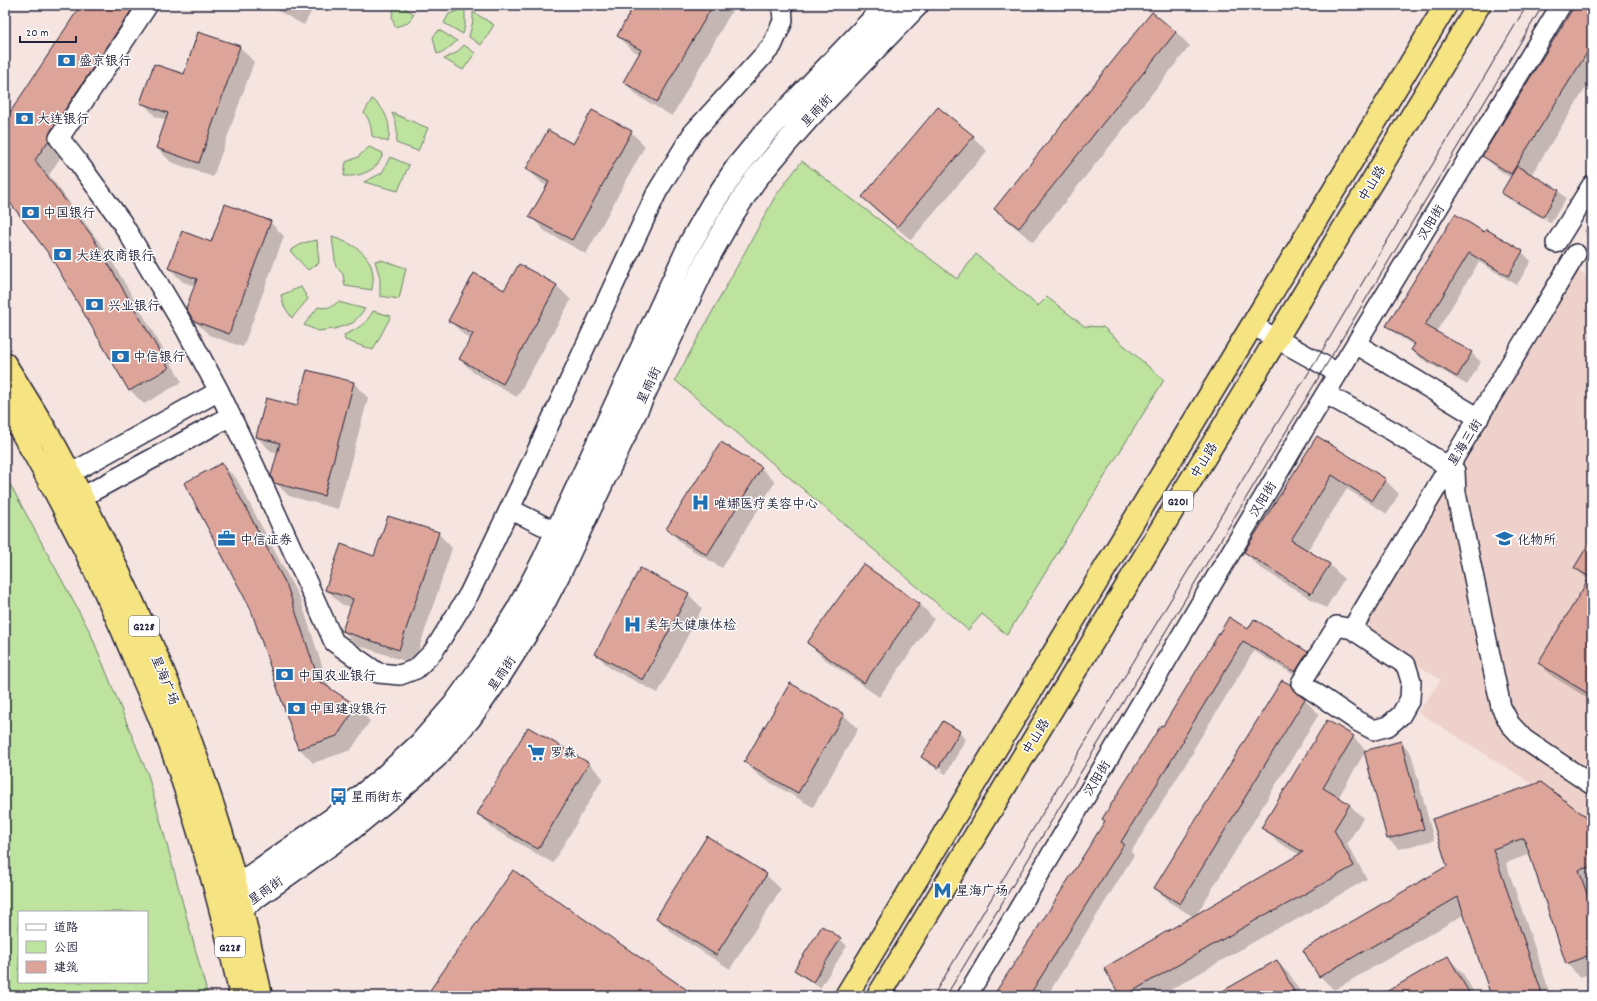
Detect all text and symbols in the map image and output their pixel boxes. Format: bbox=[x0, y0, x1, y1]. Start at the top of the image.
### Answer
scale bar bbox=[20, 18, 76, 44]
text: 20 m bbox=[26, 25, 49, 42]
bank icon: 盛京银行 bbox=[56, 50, 76, 70]
place label: 盛京银行 bbox=[79, 53, 131, 72]
street label: 星雨街 bbox=[798, 91, 838, 132]
bank icon: 大连银行 bbox=[14, 108, 34, 128]
place label: 大连银行 bbox=[37, 111, 89, 130]
street label: 中山路 bbox=[1355, 163, 1391, 206]
bank icon: 中国银行 bbox=[20, 202, 40, 222]
street label: 汉阳街 bbox=[1414, 202, 1450, 245]
place label: 中国银行 bbox=[43, 205, 95, 224]
bank icon: 大连农商银行 bbox=[53, 245, 73, 265]
place label: 大连农商银行 bbox=[76, 248, 154, 267]
bank icon: 兴业银行 bbox=[85, 295, 105, 315]
place label: 兴业银行 bbox=[108, 298, 160, 317]
bank icon: 中信银行 bbox=[110, 346, 130, 366]
place label: 中信银行 bbox=[133, 349, 185, 368]
street label: 星雨街 bbox=[633, 364, 667, 408]
street label: 星海三街 bbox=[1444, 416, 1488, 470]
street label: 中山路 bbox=[1187, 440, 1223, 483]
street label: 汉阳街 bbox=[1246, 479, 1282, 522]
road number: G201 bbox=[1163, 491, 1193, 511]
hospital icon: 唯娜医疗美容中心 bbox=[691, 493, 711, 513]
place label: 唯娜医疗美容中心 bbox=[714, 496, 818, 515]
office icon: 中信证券 bbox=[217, 529, 237, 549]
school or university icon: 化物所 bbox=[1494, 529, 1514, 549]
place label: 中信证券 bbox=[240, 532, 292, 551]
place label: 化物所 bbox=[1517, 532, 1556, 551]
hospital icon: 美年大健康体检 bbox=[622, 614, 642, 634]
road number: G228 bbox=[129, 616, 159, 636]
place label: 美年大健康体检 bbox=[645, 617, 736, 636]
street label: 星海广场 bbox=[145, 653, 182, 709]
street label: 星雨街 bbox=[484, 653, 522, 696]
bank icon: 中国农业银行 bbox=[275, 665, 295, 685]
place label: 中国农业银行 bbox=[298, 668, 376, 687]
bank icon: 中国建设银行 bbox=[286, 698, 306, 718]
place label: 中国建设银行 bbox=[309, 701, 387, 720]
street label: 中山路 bbox=[1019, 716, 1055, 759]
supermarket icon: 罗森 bbox=[527, 742, 547, 762]
place label: 罗森 bbox=[550, 745, 576, 764]
street label: 汉阳街 bbox=[1080, 758, 1116, 801]
bus stop icon: 星雨街东 bbox=[328, 786, 348, 806]
place label: 星雨街东 bbox=[351, 789, 403, 808]
street label: 星雨街 bbox=[245, 873, 288, 911]
metro station icon: 星海广场 bbox=[933, 880, 953, 900]
place label: 星海广场 bbox=[956, 883, 1008, 902]
legend bbox=[18, 911, 148, 983]
text: 道路 bbox=[54, 920, 78, 937]
road number: G228 bbox=[215, 937, 245, 957]
text: 公园 bbox=[54, 940, 78, 957]
text: 建筑 bbox=[54, 960, 78, 977]

